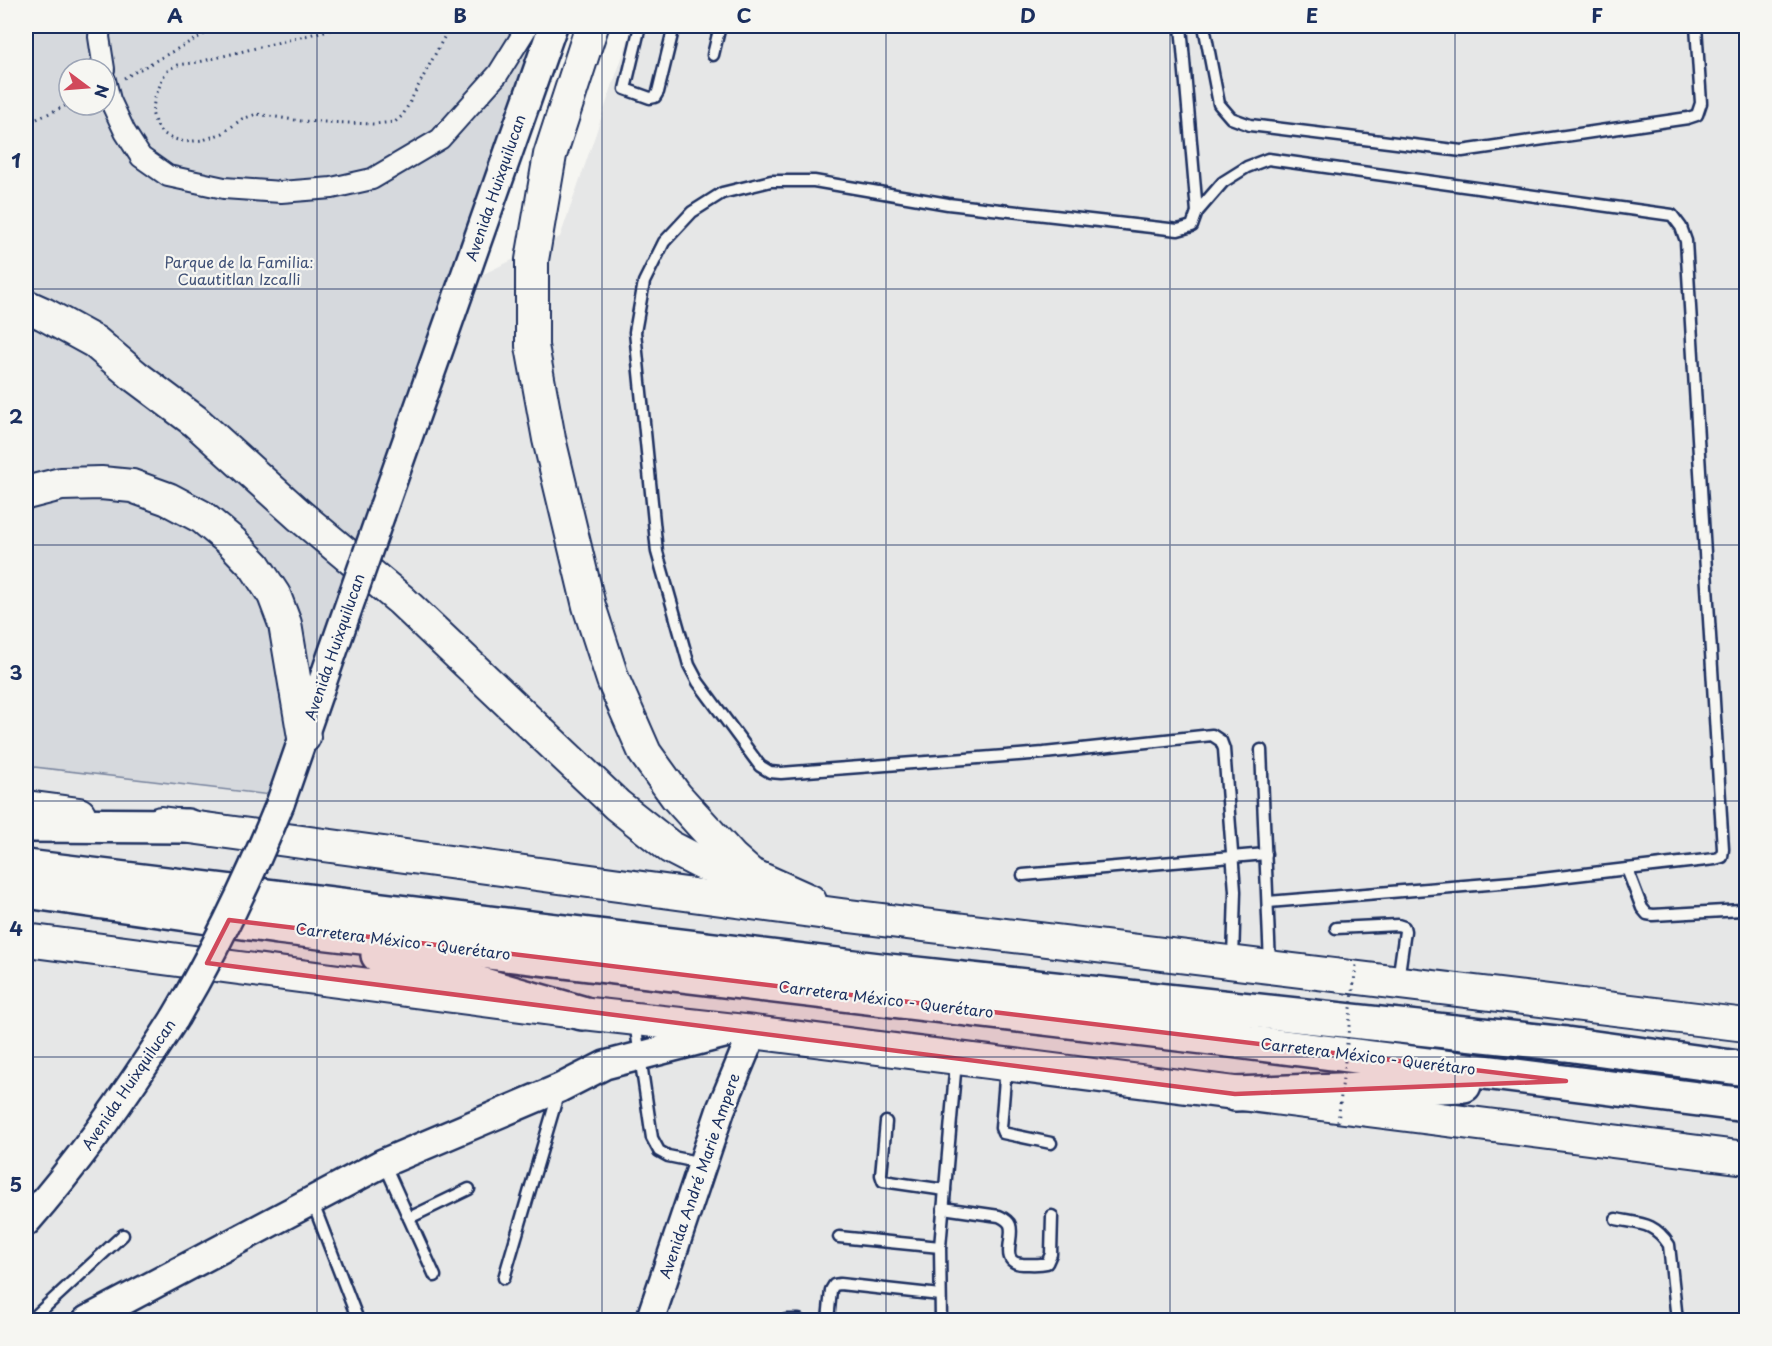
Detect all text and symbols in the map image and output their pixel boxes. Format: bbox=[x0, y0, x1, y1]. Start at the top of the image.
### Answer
text: A bbox=[167, 0, 183, 30]
text: B bbox=[453, 0, 467, 30]
text: C bbox=[736, 0, 752, 30]
text: D bbox=[1020, 0, 1036, 30]
text: E bbox=[1306, 0, 1318, 30]
text: F bbox=[1591, 0, 1603, 30]
north arrow bbox=[57, 57, 117, 117]
text: N bbox=[89, 82, 116, 101]
street label: Avenida Huixquilucan bbox=[459, 111, 530, 264]
text: 1 bbox=[11, 145, 21, 175]
park label: Parque de la Familia: Cuautitlan Izcalli bbox=[164, 250, 314, 290]
text: 2 bbox=[9, 401, 23, 431]
street label: Avenida Huixquilucan bbox=[298, 570, 369, 723]
text: 3 bbox=[9, 657, 23, 687]
text: 4 bbox=[9, 913, 23, 943]
street label: Carretera México - Querétaro bbox=[294, 916, 512, 965]
street label: Carretera México - Querétaro bbox=[777, 974, 995, 1023]
street label: Avenida Huixquilucan bbox=[75, 1014, 180, 1154]
street label: Carretera México - Querétaro bbox=[1259, 1031, 1477, 1080]
street label: Avenida André Marie Ampere bbox=[653, 1070, 745, 1281]
text: 5 bbox=[10, 1169, 22, 1199]

